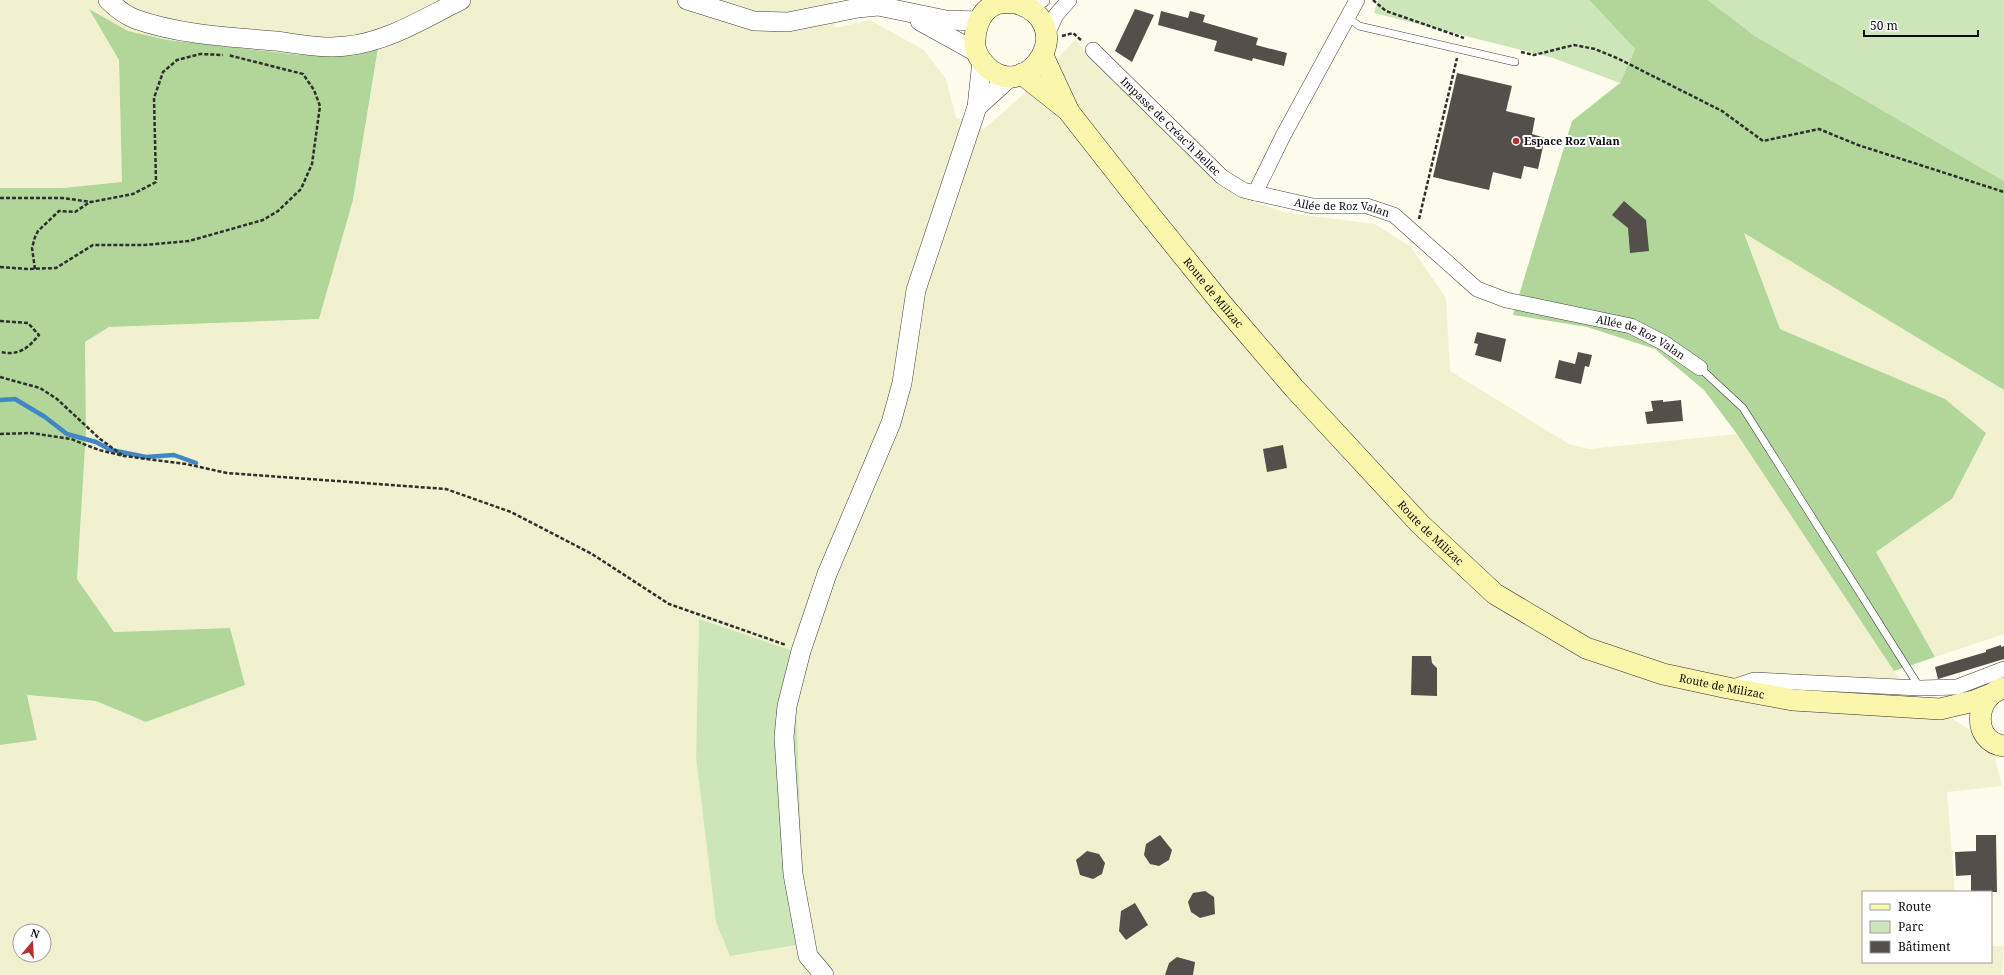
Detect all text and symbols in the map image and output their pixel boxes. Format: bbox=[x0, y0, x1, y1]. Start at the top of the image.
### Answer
scale bar bbox=[1864, 12, 1978, 38]
text: 50 m bbox=[1870, 17, 1898, 34]
street label: Impasse de Créac’h Bellec bbox=[1118, 73, 1224, 179]
place label: Espace Roz Valan bbox=[1524, 133, 1620, 148]
marker: Espace Roz Valan bbox=[1511, 136, 1521, 146]
street label: Allée de Roz Valan bbox=[1293, 194, 1392, 220]
street label: Route de Milizac bbox=[1180, 254, 1247, 331]
street label: Allée de Roz Valan bbox=[1595, 311, 1688, 362]
street label: Route de Milizac bbox=[1395, 497, 1467, 568]
street label: Route de Milizac bbox=[1678, 670, 1766, 702]
legend bbox=[1862, 891, 1992, 963]
text: Route bbox=[1898, 898, 1931, 915]
text: Parc bbox=[1898, 918, 1924, 935]
north arrow bbox=[12, 923, 52, 963]
text: N bbox=[29, 925, 42, 942]
text: Bâtiment bbox=[1898, 938, 1950, 955]

